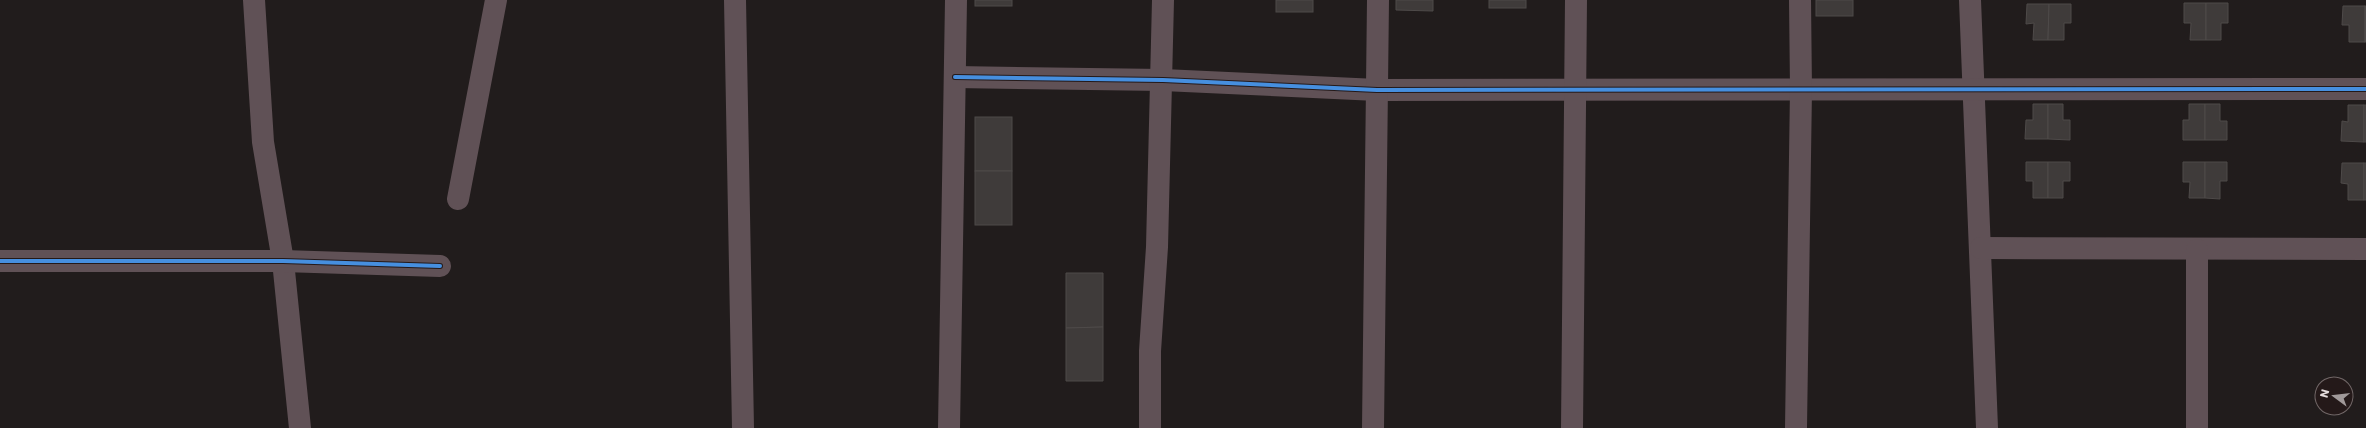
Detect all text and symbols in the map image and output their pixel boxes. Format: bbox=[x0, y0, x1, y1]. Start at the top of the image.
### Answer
north arrow bbox=[2314, 376, 2354, 416]
text: N bbox=[2316, 387, 2333, 399]

